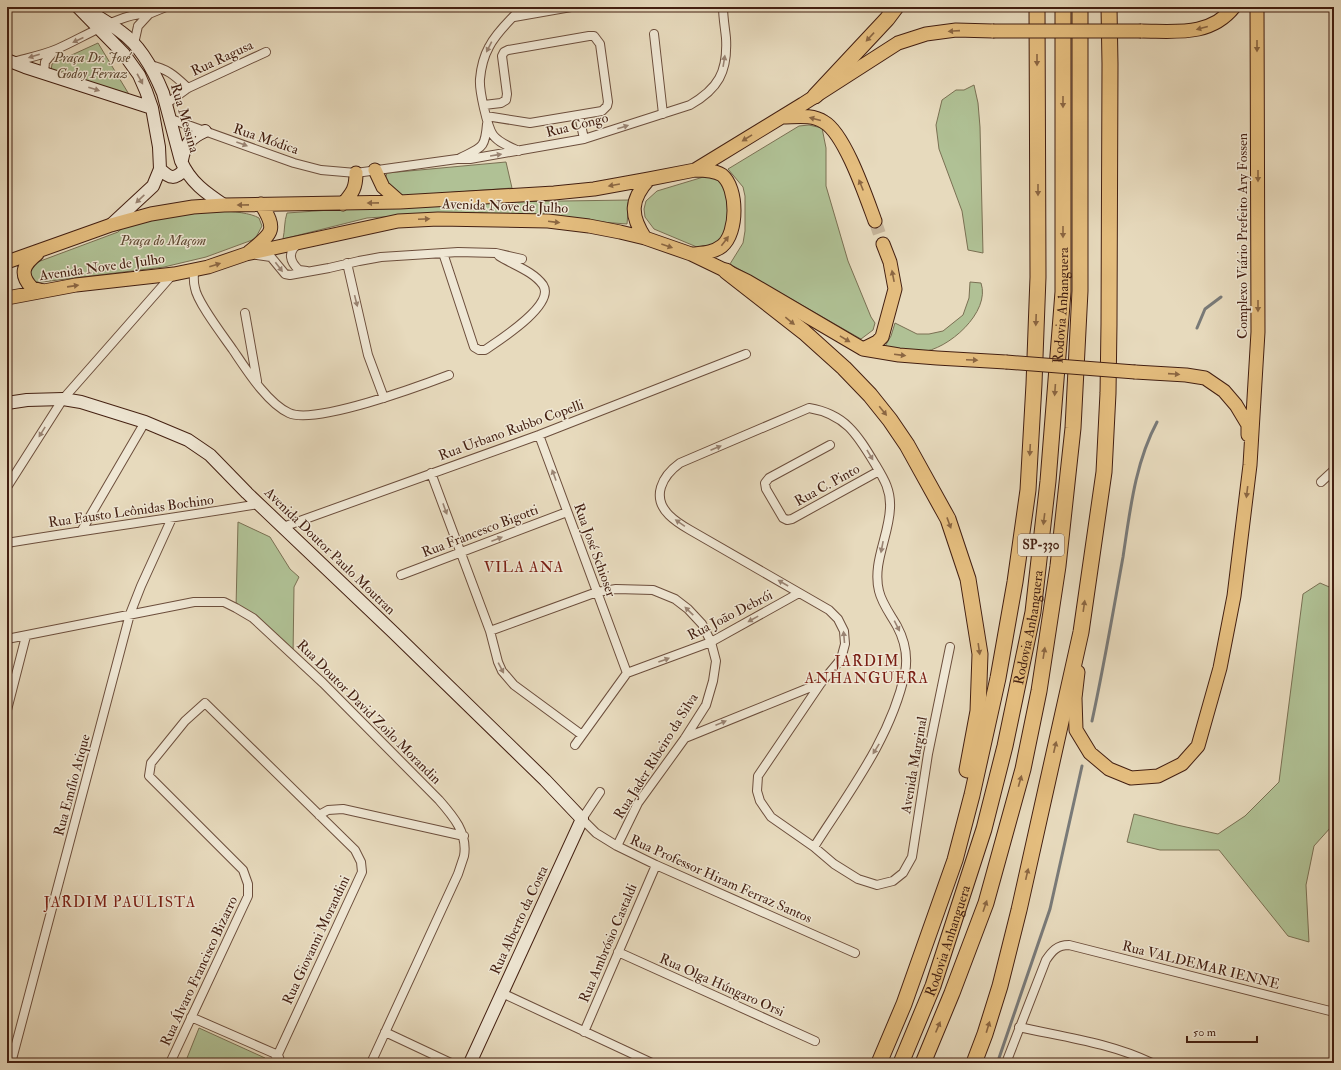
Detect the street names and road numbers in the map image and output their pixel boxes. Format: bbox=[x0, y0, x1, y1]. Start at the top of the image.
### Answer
street label: Rua Ragusa bbox=[188, 36, 256, 80]
street label: Rua Messina bbox=[167, 81, 203, 155]
street label: Rua Congo bbox=[544, 109, 610, 141]
street label: Rua Módica bbox=[231, 120, 301, 158]
street label: Complexo Viário Prefeito Ary Fossen bbox=[1234, 133, 1252, 339]
street label: Avenida Nove de Julho bbox=[441, 195, 569, 217]
street label: Rodovia Anhanguera bbox=[1049, 247, 1072, 364]
street label: Avenida Nove de Julho bbox=[37, 250, 166, 284]
street label: Rua Urbano Rubbo Copelli bbox=[436, 396, 587, 465]
street label: Rua C. Pinto bbox=[791, 460, 863, 510]
street label: Avenida Doutor Paulo Moutran bbox=[260, 483, 399, 618]
street label: Rua Fausto Leônidas Bochino bbox=[47, 491, 215, 531]
street label: Rua Francesco Bigotti bbox=[419, 501, 541, 561]
street label: Rua José Schioser bbox=[570, 501, 620, 600]
road number: SP-330 bbox=[1018, 534, 1064, 556]
street label: Rodovia Anhanguera bbox=[1010, 569, 1046, 686]
street label: Rua João Debrói bbox=[685, 586, 776, 644]
street label: Rua Doutor David Zoilo Morandin bbox=[293, 636, 445, 788]
street label: Rua Jader Ribeiro da Silva bbox=[610, 690, 702, 822]
street label: Avenida Marginal bbox=[897, 715, 931, 816]
street label: Rua Emílio Atique bbox=[50, 732, 94, 838]
street label: Rua Professor Hiram Ferraz Santos bbox=[627, 831, 815, 927]
street label: Rua Alberto da Costa bbox=[486, 863, 552, 977]
street label: Rua Giovanni Morandini bbox=[279, 873, 353, 1007]
street label: Rua Ambrósio Castaldi bbox=[575, 881, 641, 1005]
street label: Rodovia Anhanguera bbox=[921, 883, 974, 999]
street label: Rua Álvaro Francisco Bizarro bbox=[157, 893, 241, 1049]
street label: Rua VALDEMAR IENNE bbox=[1121, 937, 1281, 993]
street label: Rua Olga Húngaro Orsi bbox=[657, 950, 787, 1020]

